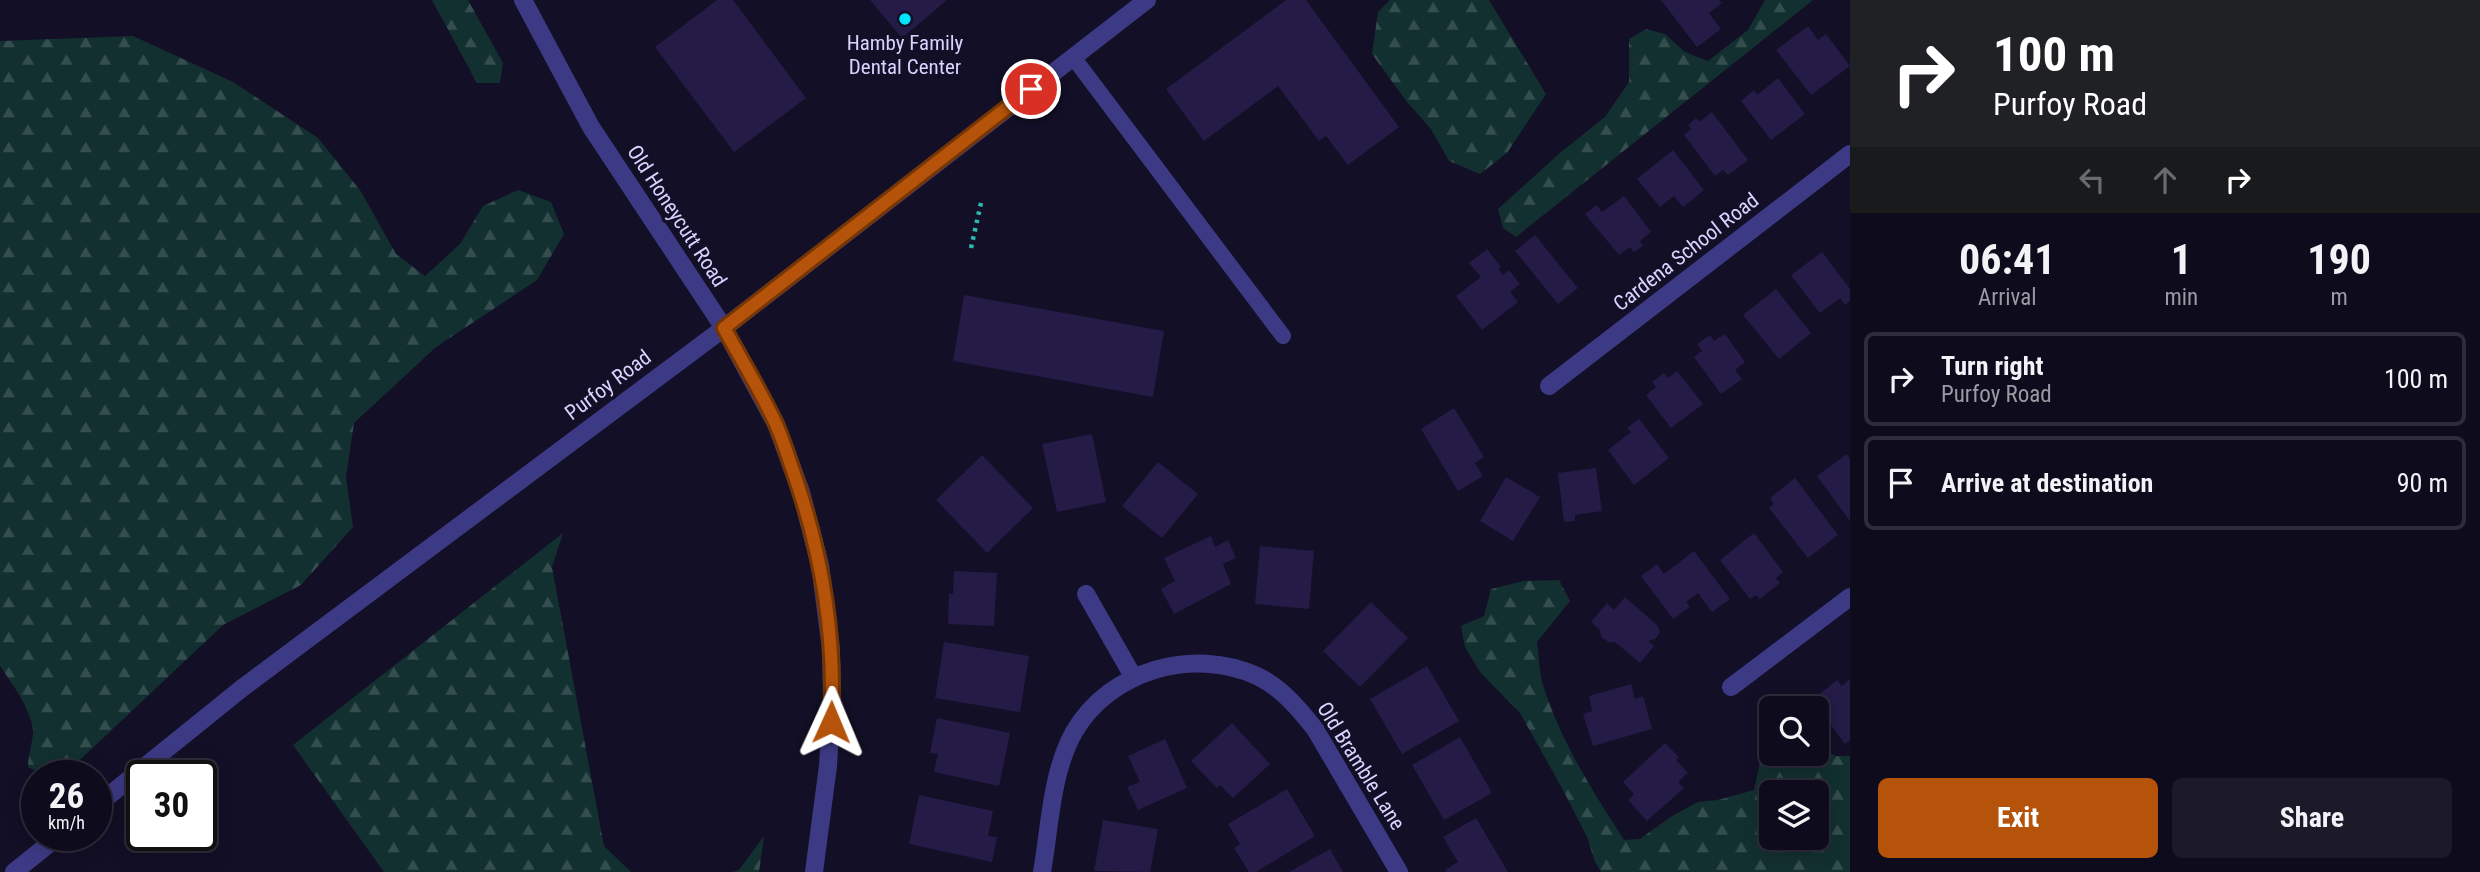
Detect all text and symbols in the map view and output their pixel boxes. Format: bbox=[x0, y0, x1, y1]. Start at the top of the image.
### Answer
marker: Hamby Family Dental Center bbox=[897, 11, 913, 27]
text: 100 m bbox=[1993, 26, 2115, 83]
icon: right bbox=[1878, 28, 1969, 119]
place label: Hamby Family Dental Center bbox=[847, 31, 964, 79]
pin bbox=[1001, 59, 1061, 119]
icon: arrive bbox=[1012, 70, 1050, 108]
text: Purfoy Road bbox=[1993, 85, 2147, 123]
street label: Old Honeycutt Road bbox=[622, 141, 732, 291]
icon: left bbox=[2073, 161, 2111, 199]
icon: ahead bbox=[2146, 161, 2184, 199]
icon: right bbox=[2219, 161, 2257, 199]
street label: Cardena School Road bbox=[1609, 188, 1763, 316]
text: 06:41 bbox=[1959, 235, 2055, 284]
text: 1 bbox=[2171, 235, 2192, 284]
text: 190 bbox=[2307, 235, 2371, 284]
text: Arrival bbox=[1978, 284, 2036, 311]
text: min bbox=[2164, 284, 2198, 311]
text: m bbox=[2330, 284, 2348, 311]
street label: Purfoy Road bbox=[560, 345, 656, 425]
text: Turn right bbox=[1941, 351, 2043, 381]
icon: right bbox=[1882, 360, 1920, 398]
text: 100 m bbox=[2384, 364, 2448, 394]
text: Purfoy Road bbox=[1941, 381, 2052, 408]
icon: arrive bbox=[1882, 464, 1920, 502]
text: Arrive at destination bbox=[1941, 468, 2153, 498]
text: 90 m bbox=[2397, 468, 2448, 498]
position arrow bbox=[794, 685, 868, 759]
map controls bbox=[1759, 696, 1829, 850]
button: search bbox=[1759, 696, 1829, 766]
street label: Old Bramble Lane bbox=[1312, 698, 1410, 834]
speed limit sign: 30 bbox=[126, 760, 217, 851]
text: 26 bbox=[49, 776, 84, 817]
button: Exit bbox=[1878, 778, 2158, 858]
button: Share bbox=[2172, 778, 2452, 858]
button: layers bbox=[1759, 780, 1829, 850]
text: km/h bbox=[48, 812, 85, 833]

